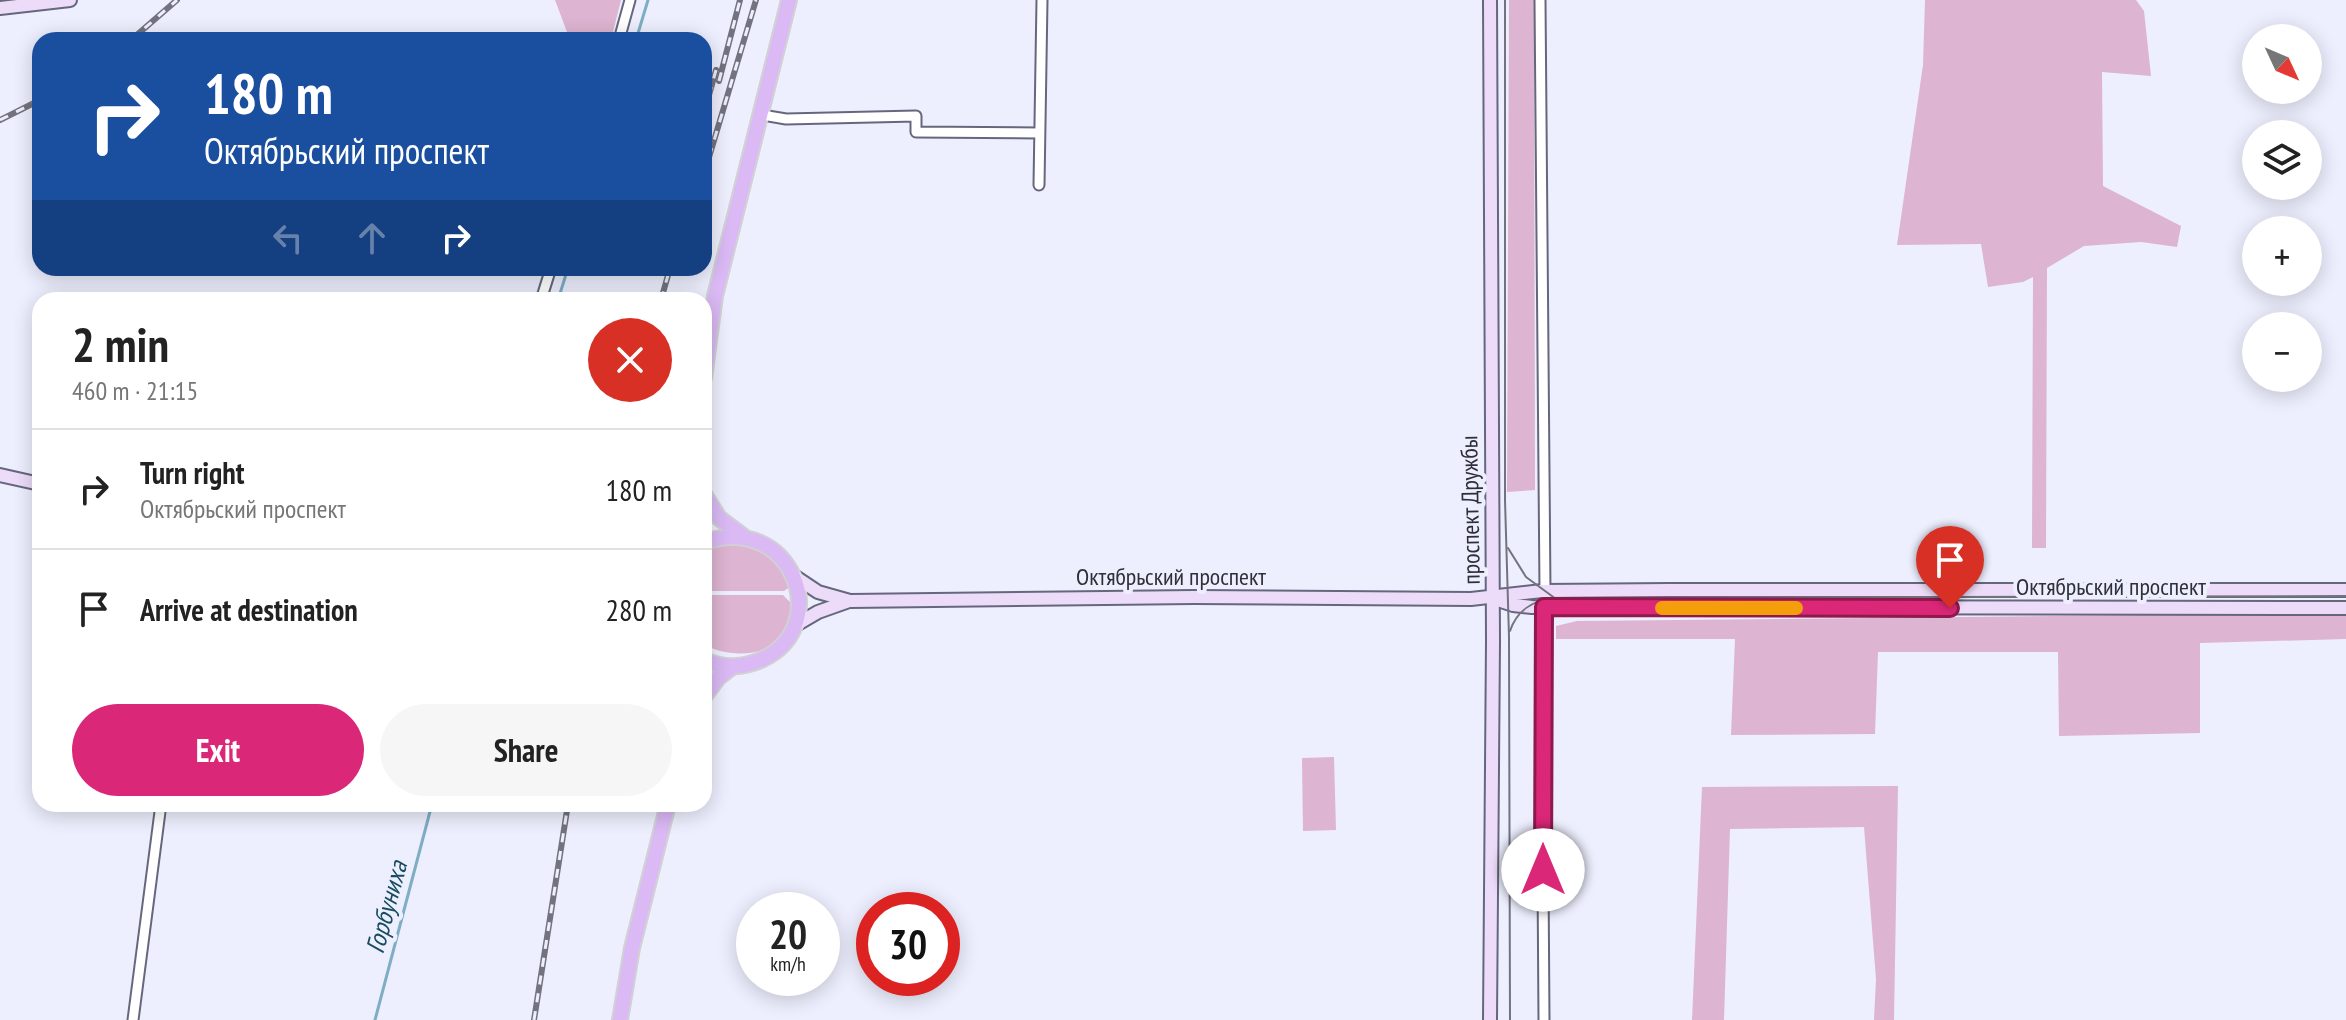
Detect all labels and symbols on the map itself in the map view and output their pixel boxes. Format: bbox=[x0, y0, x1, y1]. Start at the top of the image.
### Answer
north arrow bbox=[2242, 24, 2322, 104]
street label: проспект Дружбы bbox=[1453, 435, 1487, 585]
pin bbox=[1916, 526, 1984, 608]
street label: Октябрьский проспект bbox=[1076, 561, 1266, 592]
street label: Октябрьский проспект bbox=[2016, 571, 2206, 602]
position arrow bbox=[1501, 828, 1585, 912]
water label: Горбуниха bbox=[358, 856, 415, 957]
speed limit sign: 30 bbox=[856, 892, 960, 996]

